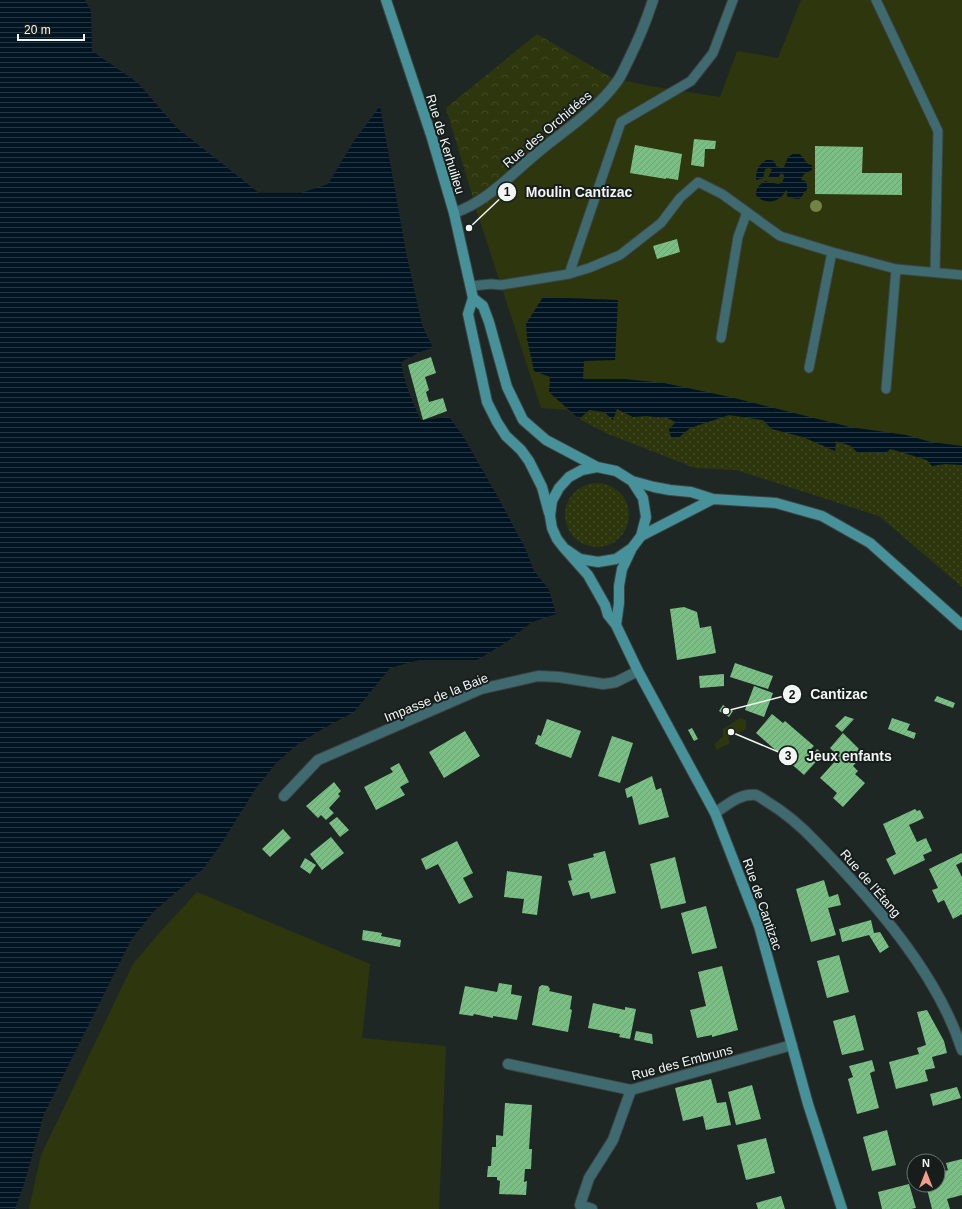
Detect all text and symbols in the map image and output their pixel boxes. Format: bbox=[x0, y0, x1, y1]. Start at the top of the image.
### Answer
scale bar bbox=[18, 16, 84, 42]
text: 20 m bbox=[24, 23, 51, 37]
street label: Rue des Orchidées bbox=[500, 88, 595, 171]
street label: Rue de Kerhuilieu bbox=[423, 93, 468, 196]
callout: Moulin Cantizac bbox=[497, 179, 640, 205]
text: Moulin Cantizac bbox=[526, 184, 632, 200]
text: 1 bbox=[504, 185, 511, 199]
street label: Impasse de la Baie bbox=[382, 670, 490, 725]
callout: Cantizac bbox=[782, 681, 876, 707]
text: Cantizac bbox=[810, 686, 868, 702]
text: 2 bbox=[789, 688, 796, 702]
callout: Jeux enfants bbox=[778, 743, 900, 769]
text: Jeux enfants bbox=[806, 748, 892, 764]
text: 3 bbox=[785, 749, 792, 763]
street label: Rue de l'Étang bbox=[837, 846, 904, 920]
street label: Rue de Cantizac bbox=[740, 856, 785, 953]
street label: Rue des Embruns bbox=[630, 1042, 735, 1083]
north arrow bbox=[906, 1153, 946, 1193]
text: N bbox=[922, 1157, 930, 1169]

